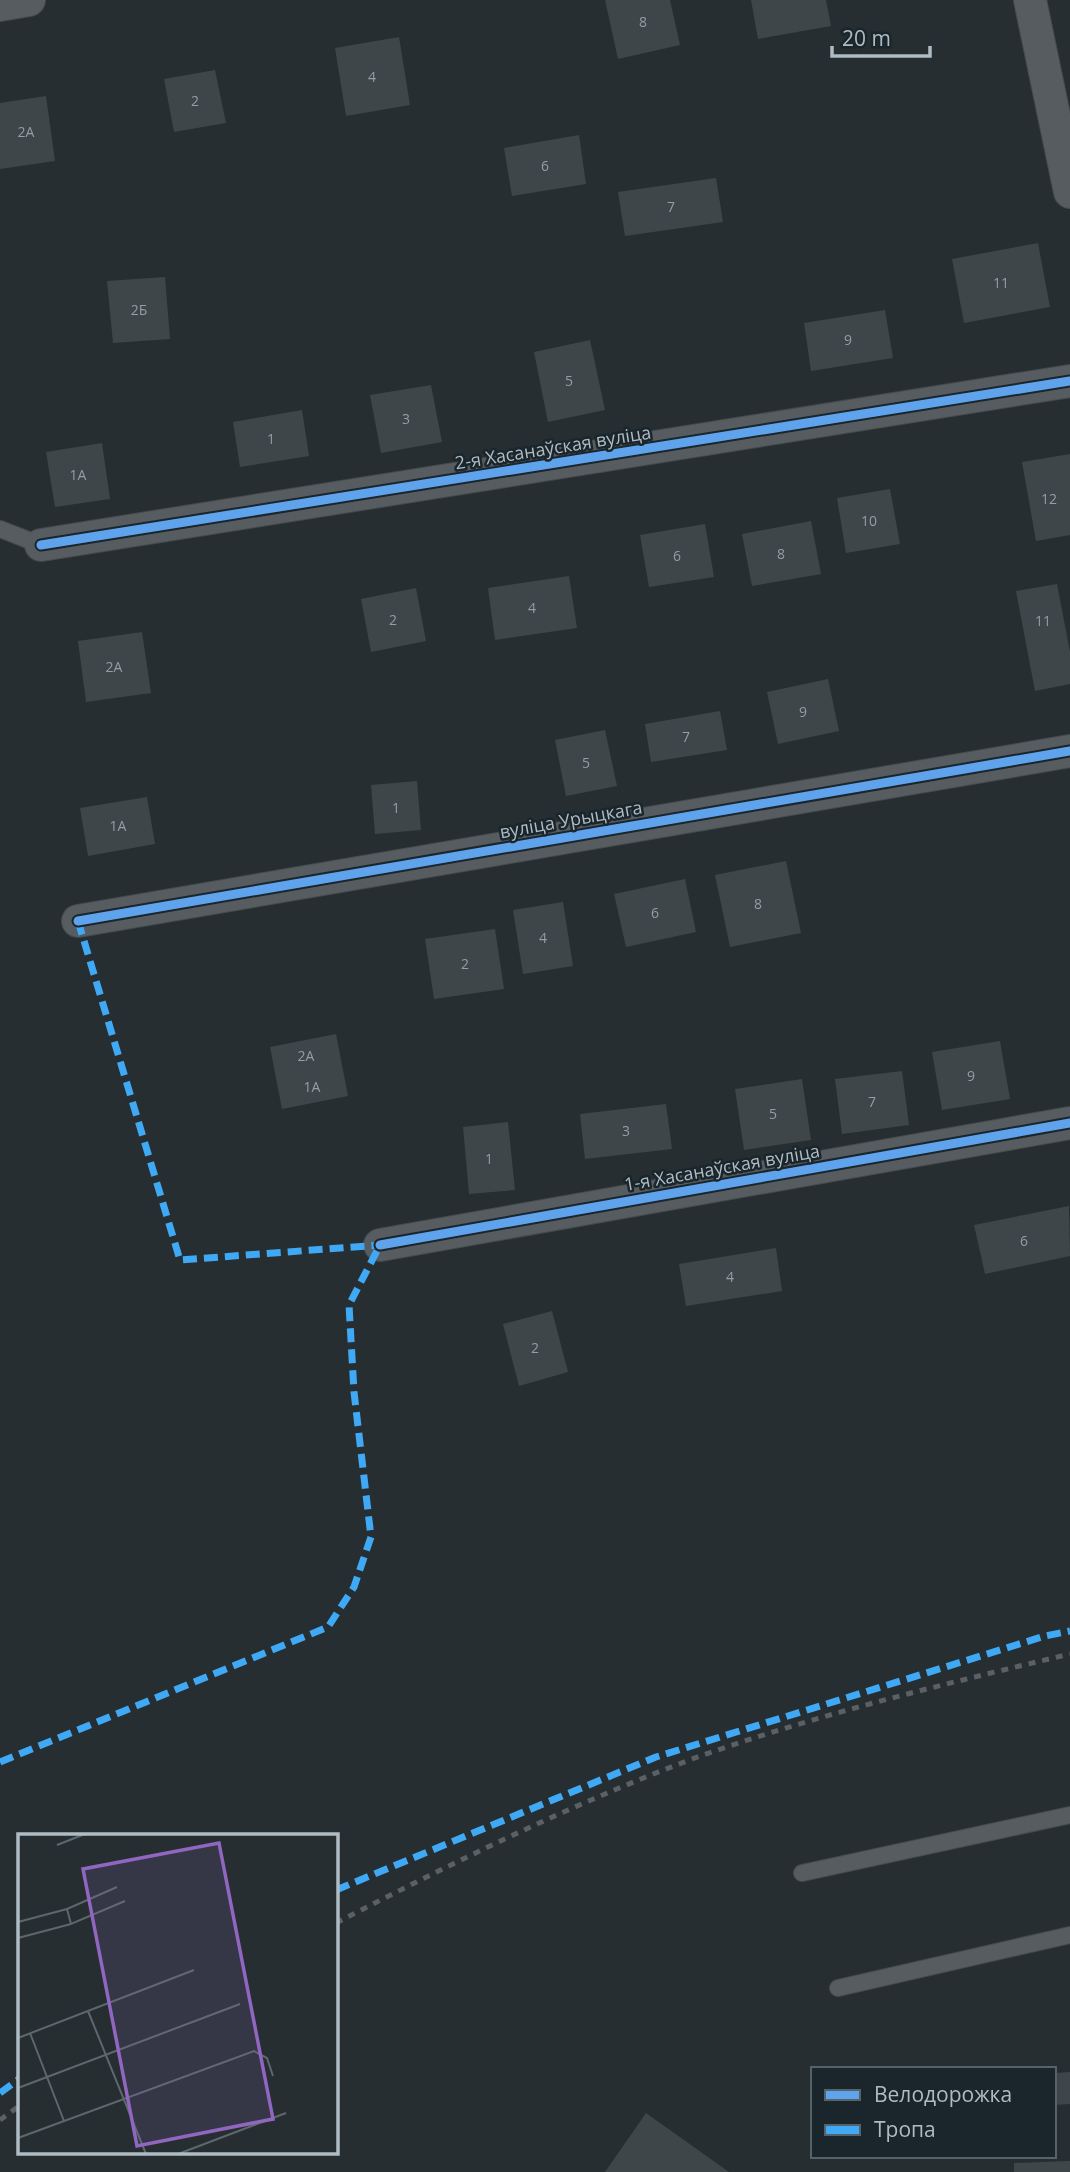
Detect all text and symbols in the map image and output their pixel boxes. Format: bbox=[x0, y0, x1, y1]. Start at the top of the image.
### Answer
house number: 8 bbox=[639, 12, 647, 31]
scale bar bbox=[832, 14, 930, 58]
text: 20 m bbox=[842, 24, 891, 52]
house number: 4 bbox=[368, 67, 376, 86]
house number: 2 bbox=[191, 91, 199, 110]
house number: 2А bbox=[18, 122, 35, 141]
house number: 6 bbox=[541, 156, 549, 175]
house number: 7 bbox=[667, 197, 675, 216]
house number: 11 bbox=[993, 273, 1009, 292]
house number: 2Б bbox=[131, 300, 147, 319]
house number: 9 bbox=[844, 330, 852, 349]
house number: 5 bbox=[565, 371, 573, 390]
house number: 3 bbox=[402, 409, 410, 428]
street label: 2-я Хасанаўская вуліца bbox=[453, 420, 653, 474]
house number: 1 bbox=[267, 429, 275, 448]
house number: 1А bbox=[70, 465, 87, 484]
house number: 12 bbox=[1041, 489, 1057, 508]
house number: 10 bbox=[861, 511, 877, 530]
house number: 8 bbox=[777, 544, 785, 563]
house number: 6 bbox=[673, 546, 681, 565]
house number: 4 bbox=[528, 598, 536, 617]
house number: 2 bbox=[389, 610, 397, 629]
house number: 11 bbox=[1035, 611, 1051, 630]
house number: 2А bbox=[106, 657, 123, 676]
house number: 9 bbox=[799, 702, 807, 721]
house number: 7 bbox=[682, 727, 690, 746]
house number: 5 bbox=[582, 753, 590, 772]
street label: вуліца Урыцкага bbox=[498, 795, 644, 843]
house number: 1 bbox=[392, 798, 400, 817]
house number: 1А bbox=[110, 816, 127, 835]
house number: 8 bbox=[754, 894, 762, 913]
house number: 6 bbox=[651, 903, 659, 922]
house number: 4 bbox=[539, 928, 547, 947]
house number: 2 bbox=[461, 954, 469, 973]
house number: 2А bbox=[298, 1046, 315, 1065]
house number: 9 bbox=[967, 1066, 975, 1085]
house number: 1А bbox=[304, 1077, 321, 1096]
house number: 7 bbox=[868, 1092, 876, 1111]
house number: 5 bbox=[769, 1104, 777, 1123]
house number: 3 bbox=[622, 1121, 630, 1140]
street label: 1-я Хасанаўская вуліца bbox=[622, 1138, 822, 1196]
house number: 1 bbox=[485, 1149, 493, 1168]
house number: 6 bbox=[1020, 1231, 1028, 1250]
house number: 4 bbox=[726, 1267, 734, 1286]
house number: 2 bbox=[531, 1338, 539, 1357]
inset map bbox=[18, 1834, 338, 2154]
legend bbox=[811, 2067, 1056, 2158]
text: Велодорожка bbox=[874, 2080, 1012, 2108]
text: Тропа bbox=[874, 2115, 936, 2143]

